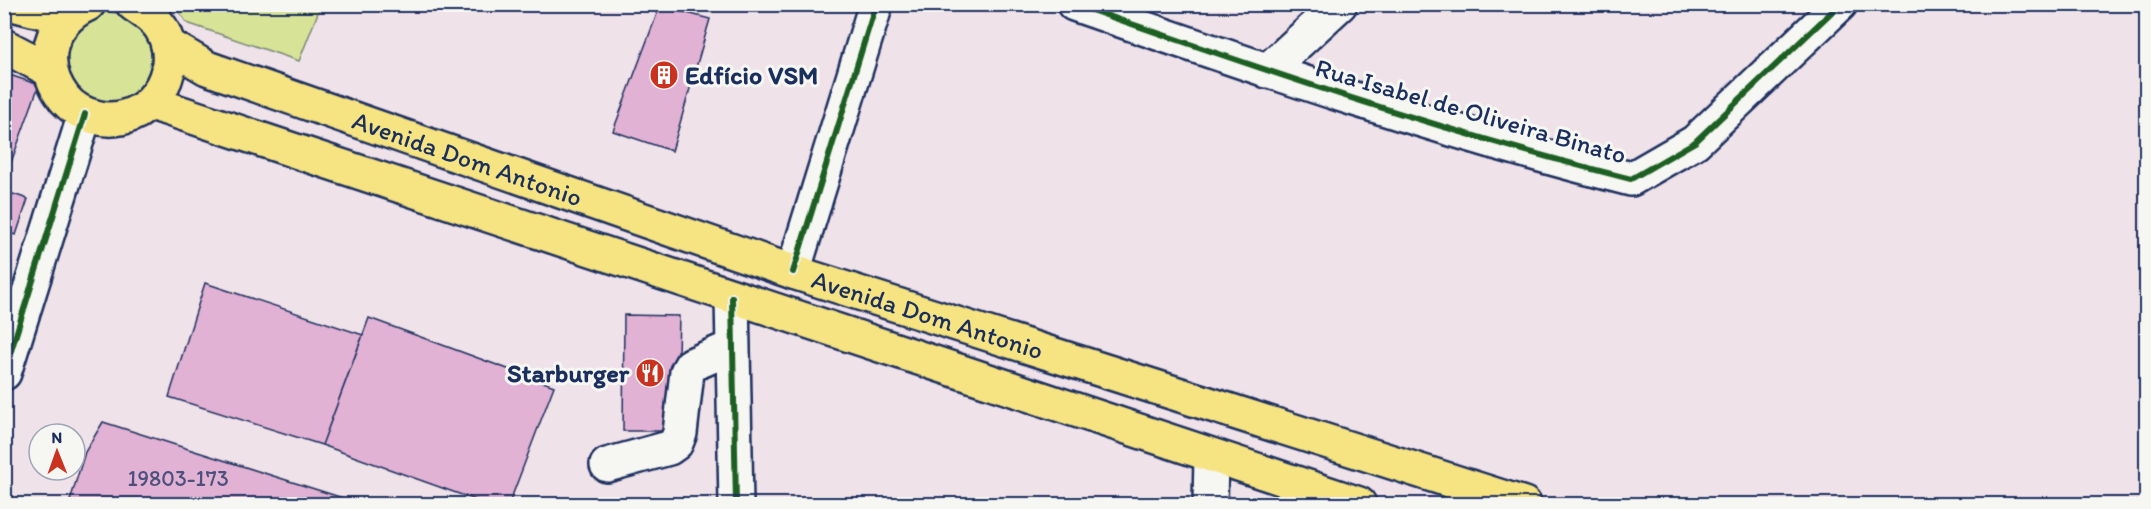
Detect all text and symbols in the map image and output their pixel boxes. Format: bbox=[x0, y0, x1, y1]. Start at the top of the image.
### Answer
street label: Rua Isabel de Oliveira Binato bbox=[1312, 51, 1630, 171]
building icon: Edfício VSM bbox=[648, 59, 680, 91]
place label: Edfício VSM bbox=[685, 59, 818, 91]
street label: Avenida Dom Antonio bbox=[348, 104, 587, 213]
street label: Avenida Dom Antonio bbox=[808, 263, 1047, 366]
place label: Starburger bbox=[507, 357, 630, 389]
restaurant icon: Starburger bbox=[634, 357, 666, 389]
north arrow bbox=[27, 422, 87, 482]
text: N bbox=[51, 428, 62, 447]
house number: 19803-173 bbox=[127, 465, 229, 492]

